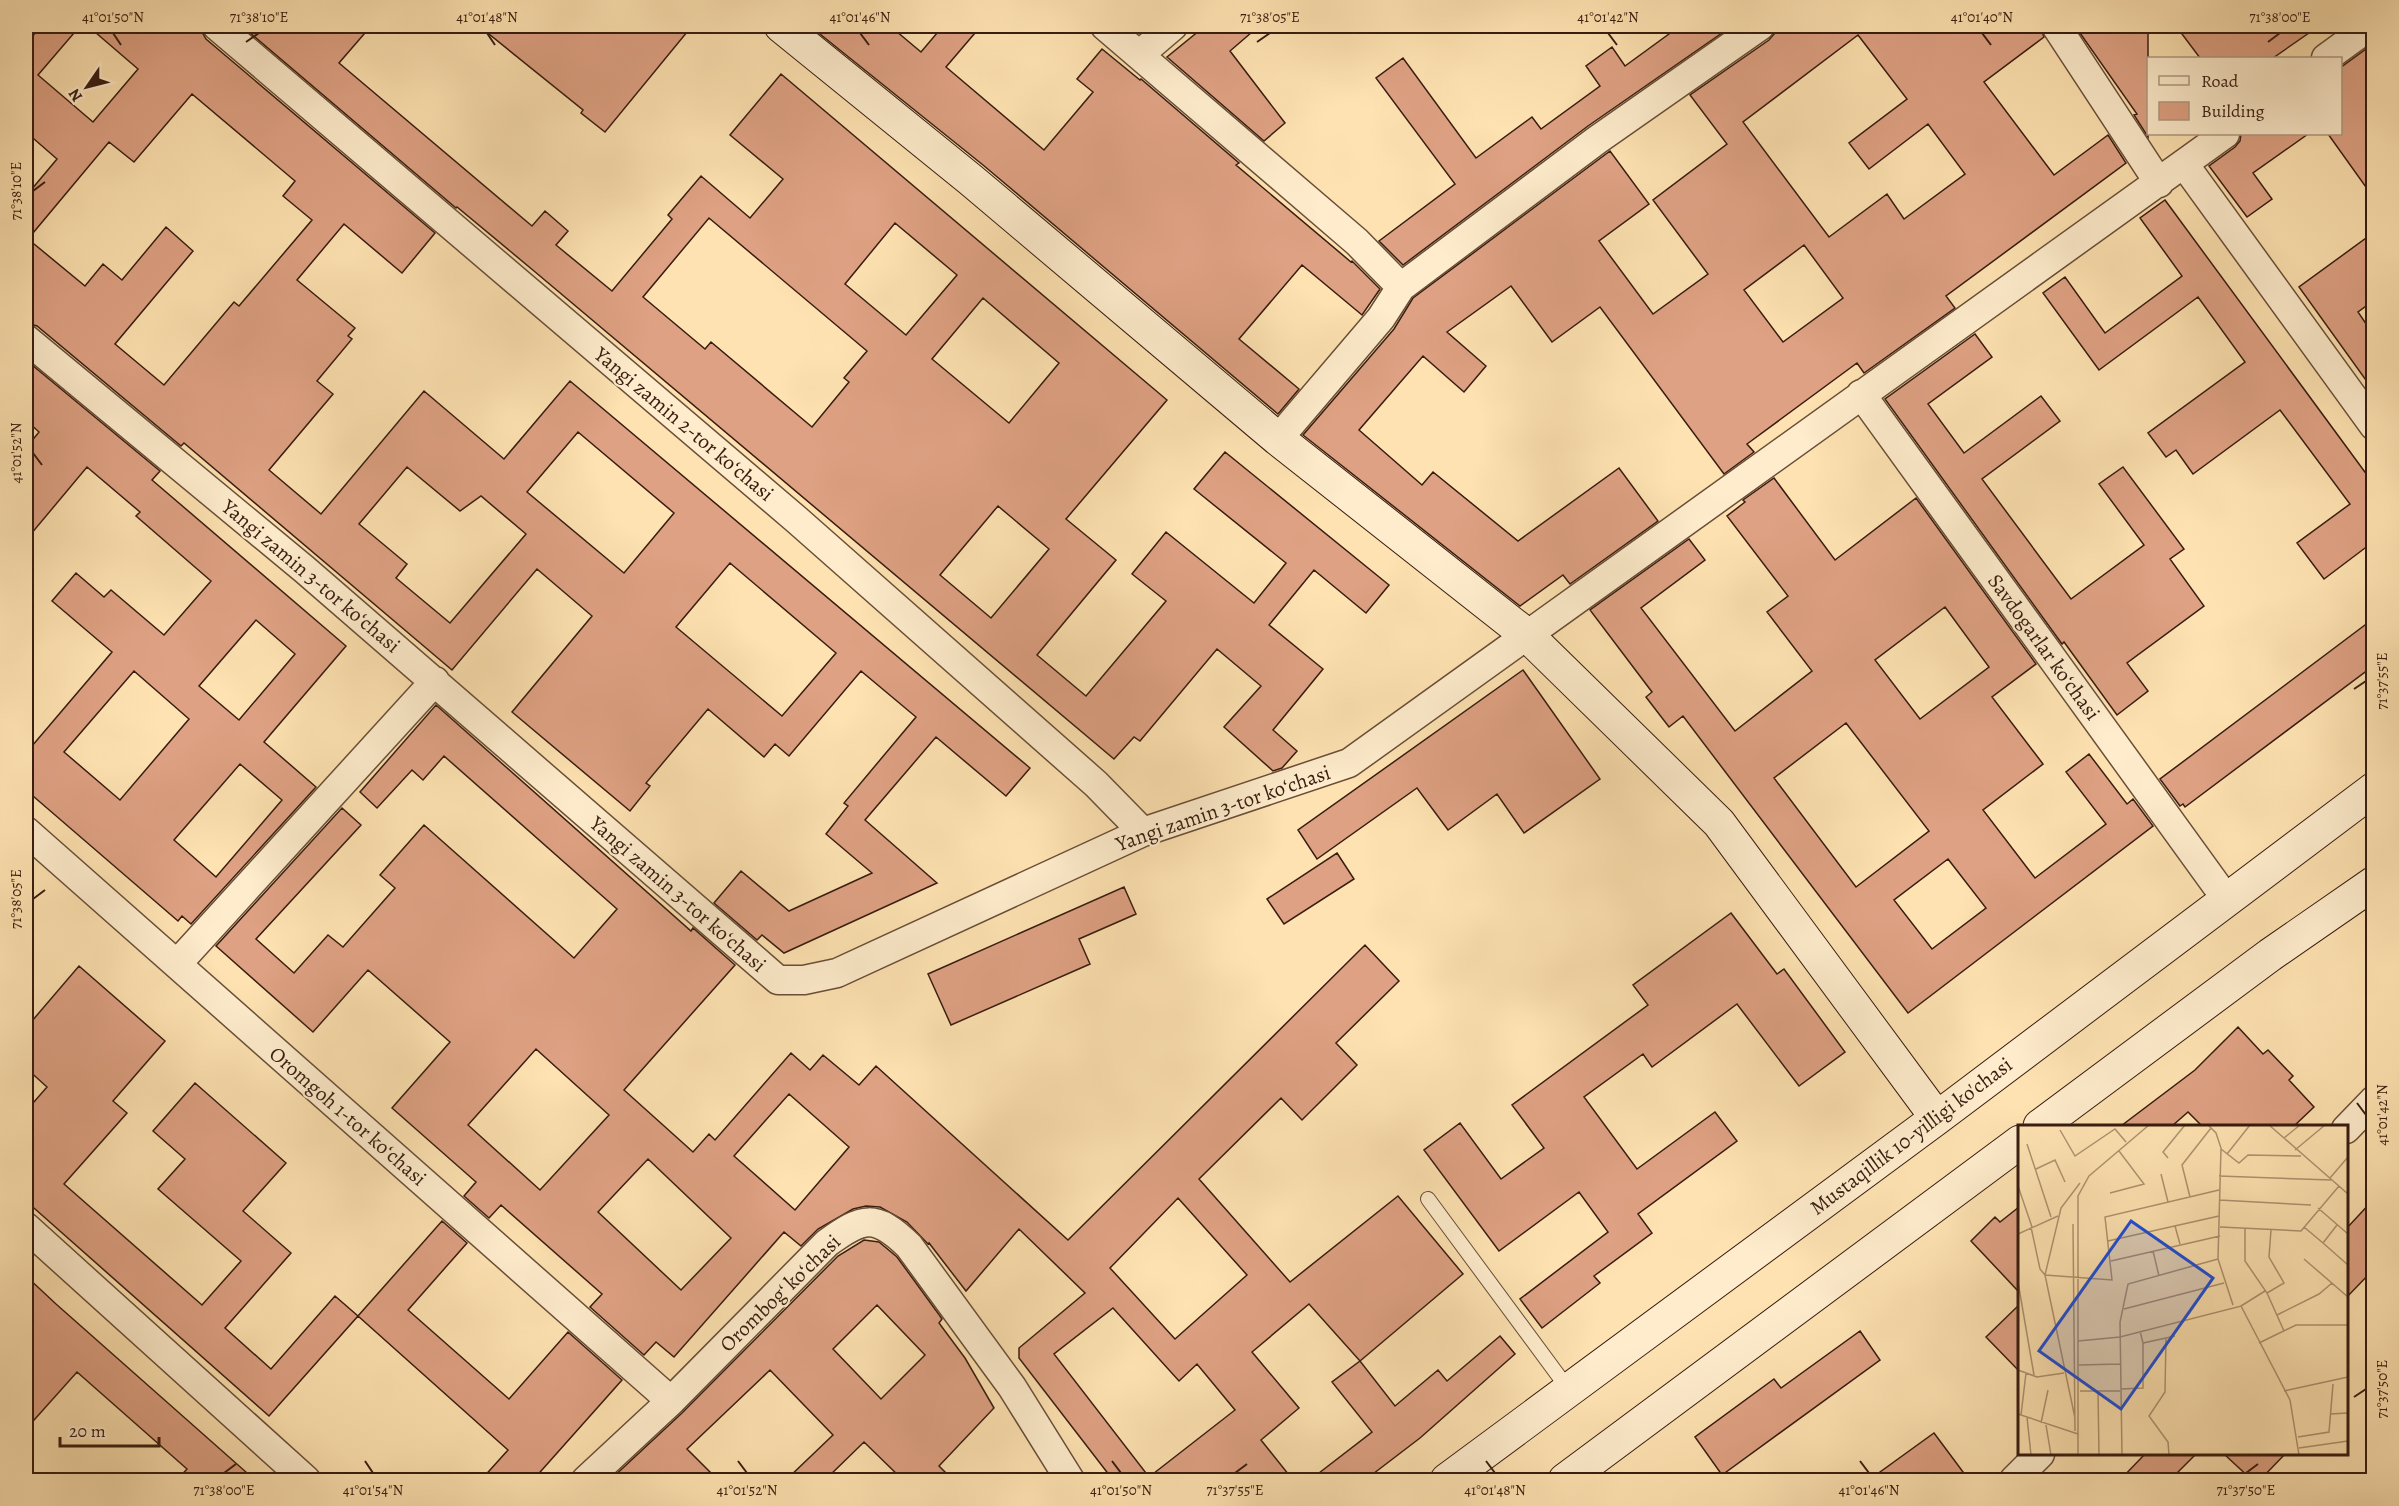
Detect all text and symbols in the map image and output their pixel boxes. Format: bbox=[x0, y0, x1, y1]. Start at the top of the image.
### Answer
text: 41°01'50"N bbox=[82, 7, 144, 27]
text: 71°38'10"E bbox=[230, 7, 288, 27]
text: 41°01'48"N bbox=[456, 7, 518, 27]
text: 41°01'46"N bbox=[829, 7, 891, 27]
text: 71°38'05"E bbox=[1240, 7, 1300, 27]
text: 41°01'42"N bbox=[1577, 7, 1639, 27]
text: 41°01'40"N bbox=[1951, 7, 2013, 27]
text: 71°38'00"E bbox=[2249, 7, 2311, 27]
north arrow bbox=[57, 57, 117, 117]
legend bbox=[2147, 57, 2342, 135]
text: Road bbox=[2201, 69, 2239, 93]
text: N bbox=[63, 84, 88, 106]
text: Building bbox=[2201, 99, 2265, 123]
text: 71°38'10"E bbox=[6, 162, 26, 220]
street label: Yangi zamin 2-tor koʻchasi bbox=[588, 340, 780, 508]
text: 41°01'52"N bbox=[6, 422, 26, 484]
street label: Yangi zamin 3-tor koʻchasi bbox=[215, 492, 406, 659]
street label: Savdogarlar koʻchasi bbox=[1981, 568, 2107, 726]
text: 71°37'55"E bbox=[2372, 652, 2392, 710]
street label: Yangi zamin 3-tor koʻchasi bbox=[1111, 758, 1334, 858]
street label: Yangi zamin 3-tor koʻchasi bbox=[583, 809, 772, 978]
text: 71°38'05"E bbox=[6, 869, 26, 929]
street label: Oromgoh 1-tor koʻchasi bbox=[263, 1040, 433, 1192]
street label: Mustaqillik 10-yilligi ko'chasi bbox=[1804, 1051, 2018, 1221]
text: 41°01'42"N bbox=[2372, 1084, 2392, 1146]
inset map bbox=[2018, 1125, 2348, 1455]
street label: Orombogʻ koʻchasi bbox=[713, 1228, 847, 1358]
text: 71°37'50"E bbox=[2372, 1360, 2392, 1418]
scale bar bbox=[60, 1410, 159, 1448]
text: 20 m bbox=[69, 1419, 106, 1443]
text: 71°38'00"E bbox=[193, 1480, 255, 1500]
text: 41°01'54"N bbox=[343, 1480, 404, 1500]
text: 41°01'52"N bbox=[716, 1480, 778, 1500]
text: 41°01'50"N bbox=[1090, 1480, 1152, 1500]
text: 71°37'55"E bbox=[1206, 1480, 1264, 1500]
text: 41°01'48"N bbox=[1464, 1480, 1526, 1500]
text: 41°01'46"N bbox=[1838, 1480, 1900, 1500]
text: 71°37'50"E bbox=[2217, 1480, 2275, 1500]

